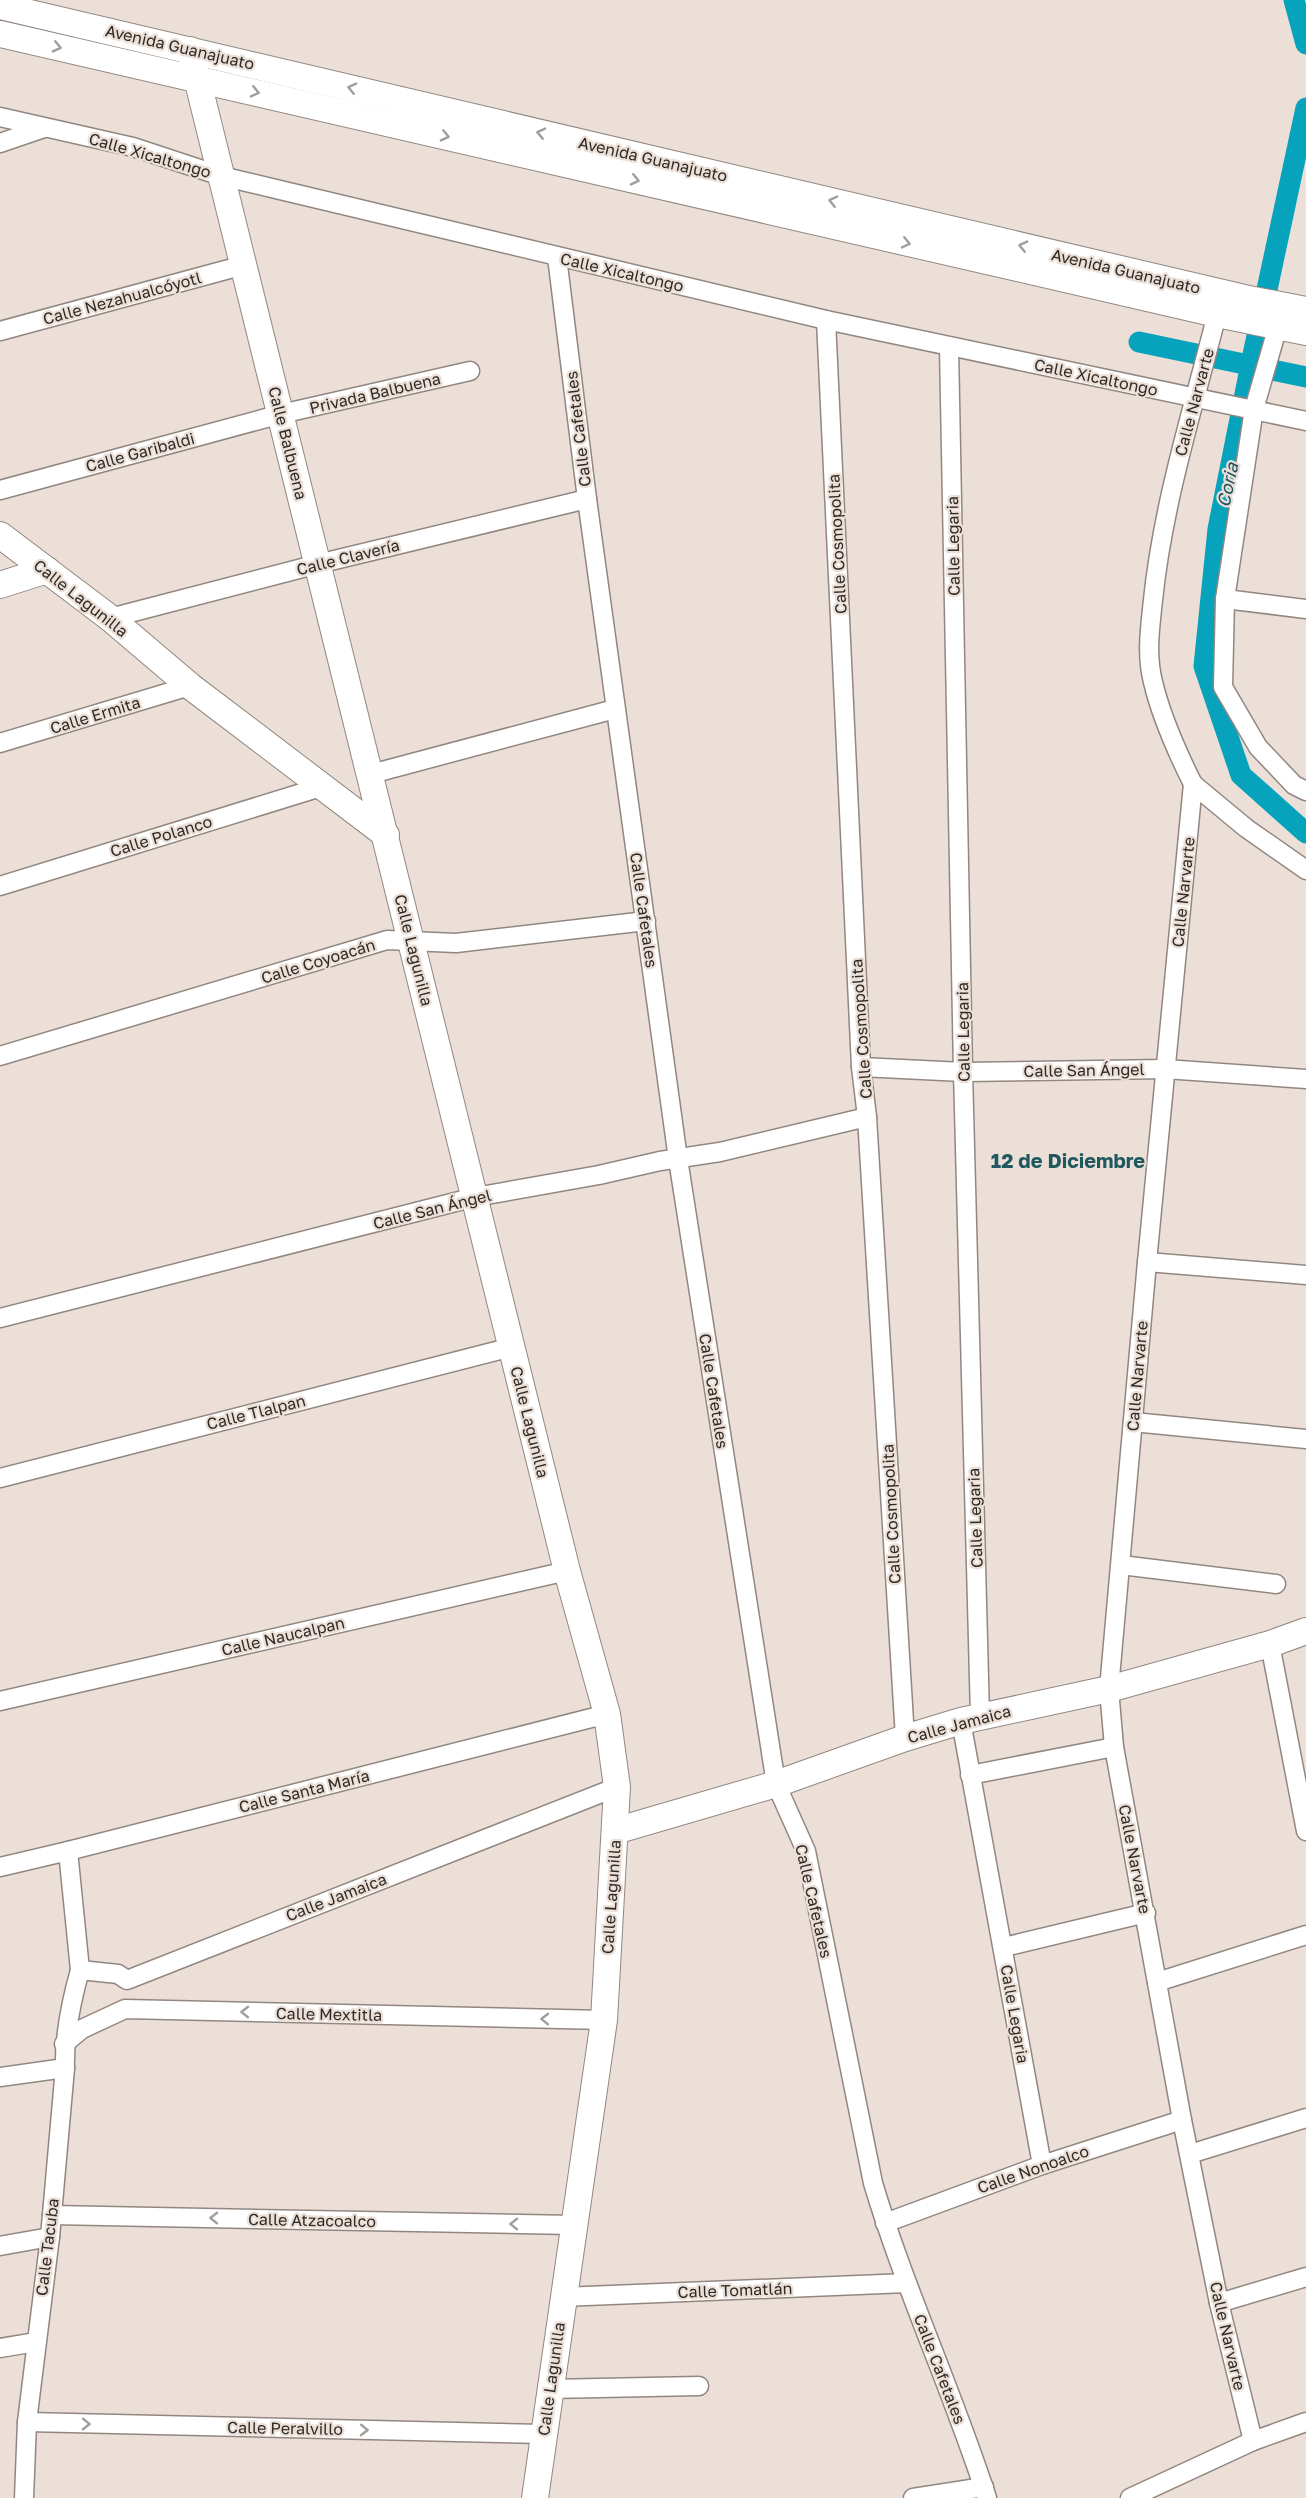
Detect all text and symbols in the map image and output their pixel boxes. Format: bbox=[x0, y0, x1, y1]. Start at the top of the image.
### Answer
street label: Avenida Guanajuato bbox=[103, 20, 257, 74]
one-way arrow bbox=[52, 40, 62, 53]
one-way arrow bbox=[347, 82, 357, 95]
one-way arrow bbox=[249, 85, 259, 98]
one-way arrow bbox=[537, 127, 547, 140]
street label: Calle Xicaltongo bbox=[87, 128, 213, 182]
one-way arrow bbox=[439, 129, 449, 142]
street label: Avenida Guanajuato bbox=[576, 132, 730, 186]
one-way arrow bbox=[629, 173, 639, 186]
one-way arrow bbox=[829, 196, 839, 209]
one-way arrow bbox=[901, 235, 911, 248]
one-way arrow bbox=[1018, 241, 1028, 254]
street label: Avenida Guanajuato bbox=[1049, 244, 1203, 298]
street label: Calle Xicaltongo bbox=[558, 248, 686, 296]
street label: Calle Nezahualcóyotl bbox=[41, 267, 203, 329]
street label: Calle Narvarte bbox=[1170, 346, 1218, 458]
street label: Calle Xicaltongo bbox=[1032, 354, 1160, 400]
street label: Privada Balbuena bbox=[307, 368, 443, 418]
street label: Calle Cafetales bbox=[561, 370, 595, 488]
street label: Calle Balbuena bbox=[264, 384, 312, 502]
street label: Calle Garibaldi bbox=[83, 428, 197, 476]
water label: Coria bbox=[1212, 460, 1243, 509]
street label: Calle Cosmopolita bbox=[823, 473, 851, 615]
street label: Calle Legaria bbox=[942, 496, 964, 596]
street label: Calle Clavería bbox=[294, 535, 402, 579]
street label: Calle Lagunilla bbox=[30, 555, 132, 641]
street label: Calle Ermita bbox=[48, 692, 142, 738]
street label: Calle Polanco bbox=[108, 811, 214, 861]
street label: Calle Narvarte bbox=[1167, 836, 1199, 948]
street label: Calle Cafetales bbox=[626, 851, 662, 969]
street label: Calle Lagunilla bbox=[390, 892, 438, 1008]
street label: Calle Coyoacán bbox=[258, 934, 378, 988]
street label: Calle Cosmopolita bbox=[846, 958, 876, 1100]
street label: Calle Legaria bbox=[952, 982, 974, 1082]
street label: Calle San Ángel bbox=[1023, 1059, 1145, 1081]
district label: 12 de Diciembre bbox=[991, 1148, 1145, 1172]
street label: Calle San Ángel bbox=[371, 1185, 493, 1233]
street label: Calle Narvarte bbox=[1122, 1320, 1152, 1432]
street label: Calle Cafetales bbox=[695, 1332, 733, 1450]
street label: Calle Lagunilla bbox=[506, 1364, 554, 1480]
street label: Calle Tlalpan bbox=[204, 1390, 308, 1434]
street label: Calle Cosmopolita bbox=[877, 1443, 905, 1585]
street label: Calle Legaria bbox=[963, 1468, 987, 1568]
street label: Calle Naucalpan bbox=[219, 1612, 347, 1660]
street label: Calle Jamaica bbox=[905, 1701, 1013, 1747]
street label: Calle Santa María bbox=[237, 1765, 371, 1817]
street label: Calle Narvarte bbox=[1115, 1803, 1155, 1915]
street label: Calle Lagunilla bbox=[597, 1839, 625, 1955]
street label: Calle Cafetales bbox=[791, 1842, 837, 1960]
street label: Calle Jamaica bbox=[283, 1869, 389, 1925]
street label: Calle Legaria bbox=[996, 1963, 1034, 2065]
street label: Calle Mextitla bbox=[276, 2003, 382, 2025]
one-way arrow bbox=[241, 2006, 250, 2018]
one-way arrow bbox=[541, 2012, 550, 2025]
street label: Calle Nonoalco bbox=[975, 2141, 1091, 2197]
street label: Calle Tacuba bbox=[31, 2197, 63, 2297]
street label: Calle Atzacoalco bbox=[248, 2209, 376, 2231]
one-way arrow bbox=[210, 2212, 219, 2224]
one-way arrow bbox=[510, 2218, 519, 2230]
street label: Calle Tomatlán bbox=[677, 2278, 793, 2302]
street label: Calle Narvarte bbox=[1206, 2280, 1250, 2392]
street label: Calle Cafetales bbox=[910, 2311, 970, 2427]
street label: Calle Lagunilla bbox=[533, 2321, 569, 2437]
street label: Calle Peralvillo bbox=[227, 2417, 343, 2439]
one-way arrow bbox=[81, 2418, 90, 2430]
one-way arrow bbox=[360, 2423, 369, 2436]

